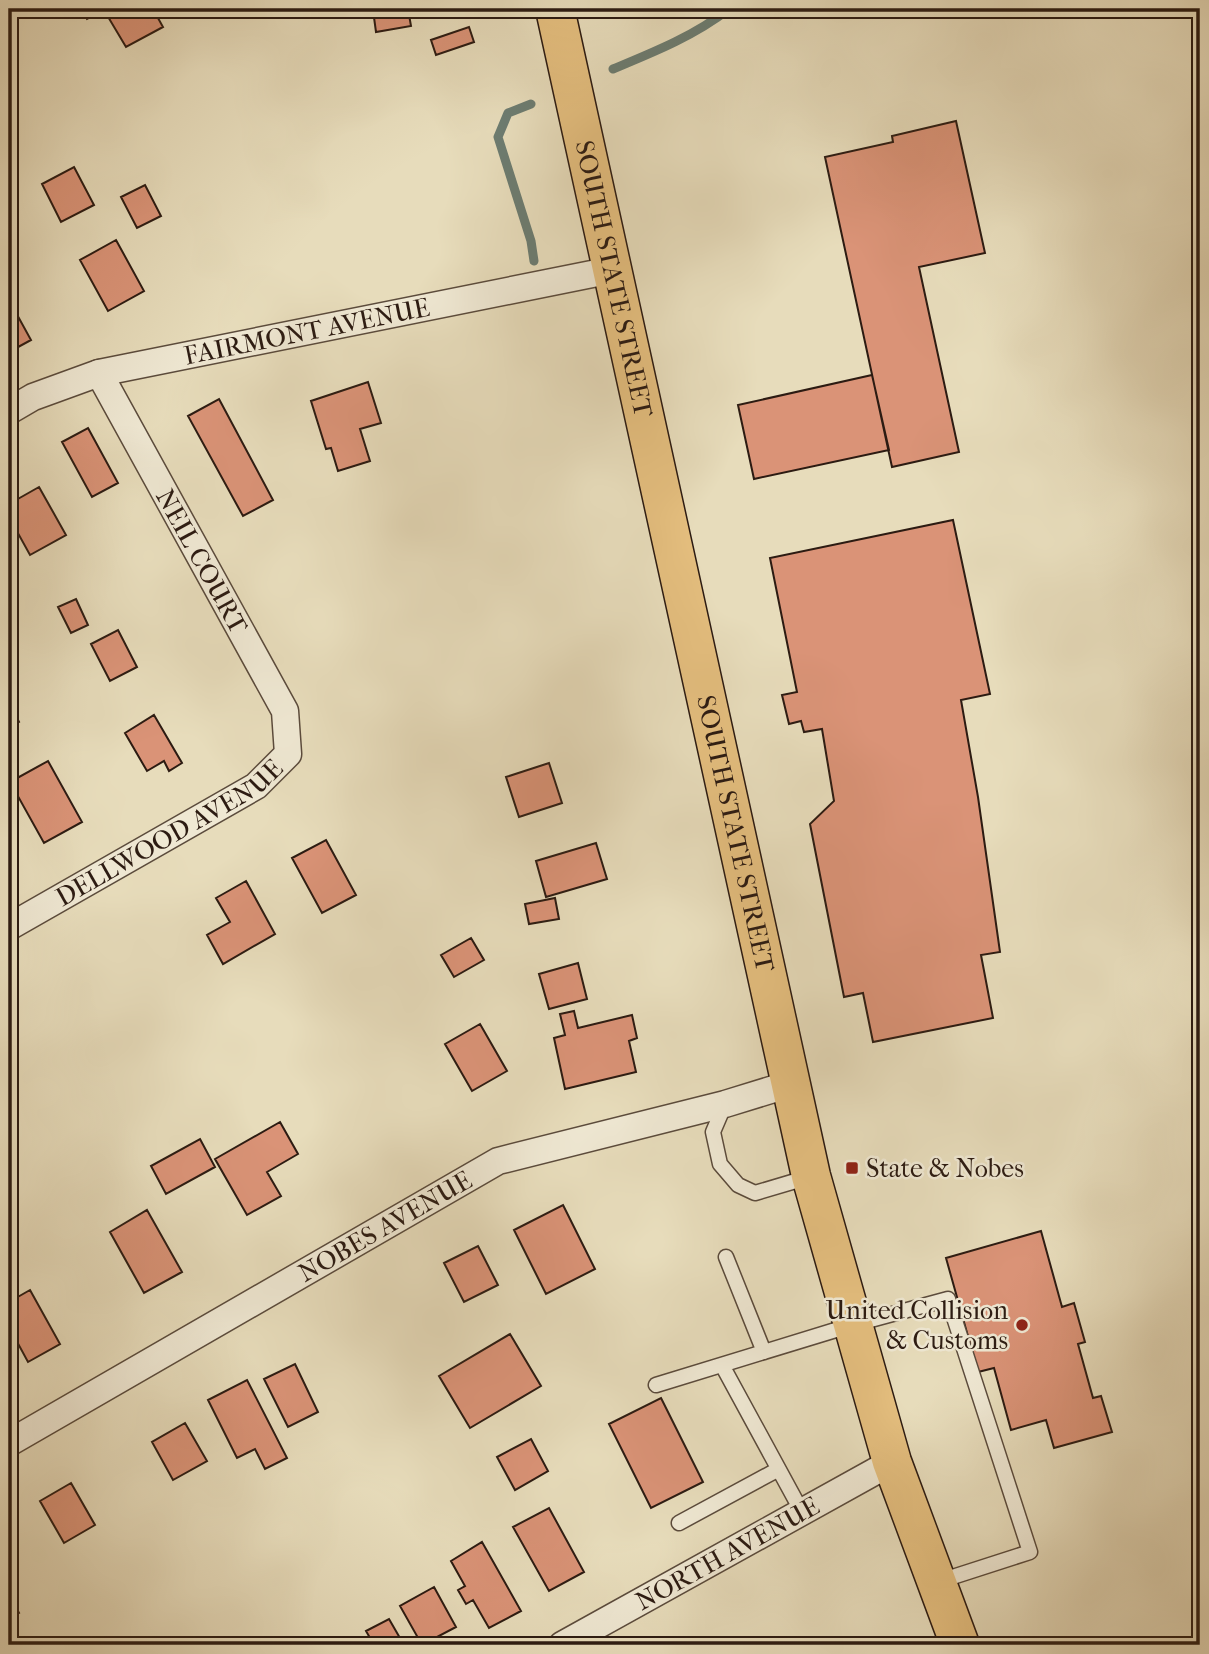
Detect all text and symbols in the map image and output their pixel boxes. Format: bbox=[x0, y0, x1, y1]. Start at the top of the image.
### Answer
street label: SOUTH STATE STREET bbox=[568, 138, 659, 420]
street label: FAIRMONT AVENUE bbox=[181, 292, 433, 372]
street label: NEIL COURT bbox=[149, 484, 254, 639]
street label: SOUTH STATE STREET bbox=[690, 692, 781, 975]
street label: DELLWOOD AVENUE bbox=[50, 753, 290, 913]
place label: State & Nobes bbox=[866, 1153, 1024, 1184]
marker: State & Nobes bbox=[844, 1160, 860, 1176]
street label: NOBES AVENUE bbox=[293, 1164, 478, 1289]
place label: United Collision & Customs bbox=[826, 1295, 1008, 1356]
marker: United Collision & Customs bbox=[1014, 1317, 1030, 1333]
street label: NORTH AVENUE bbox=[630, 1490, 825, 1617]

